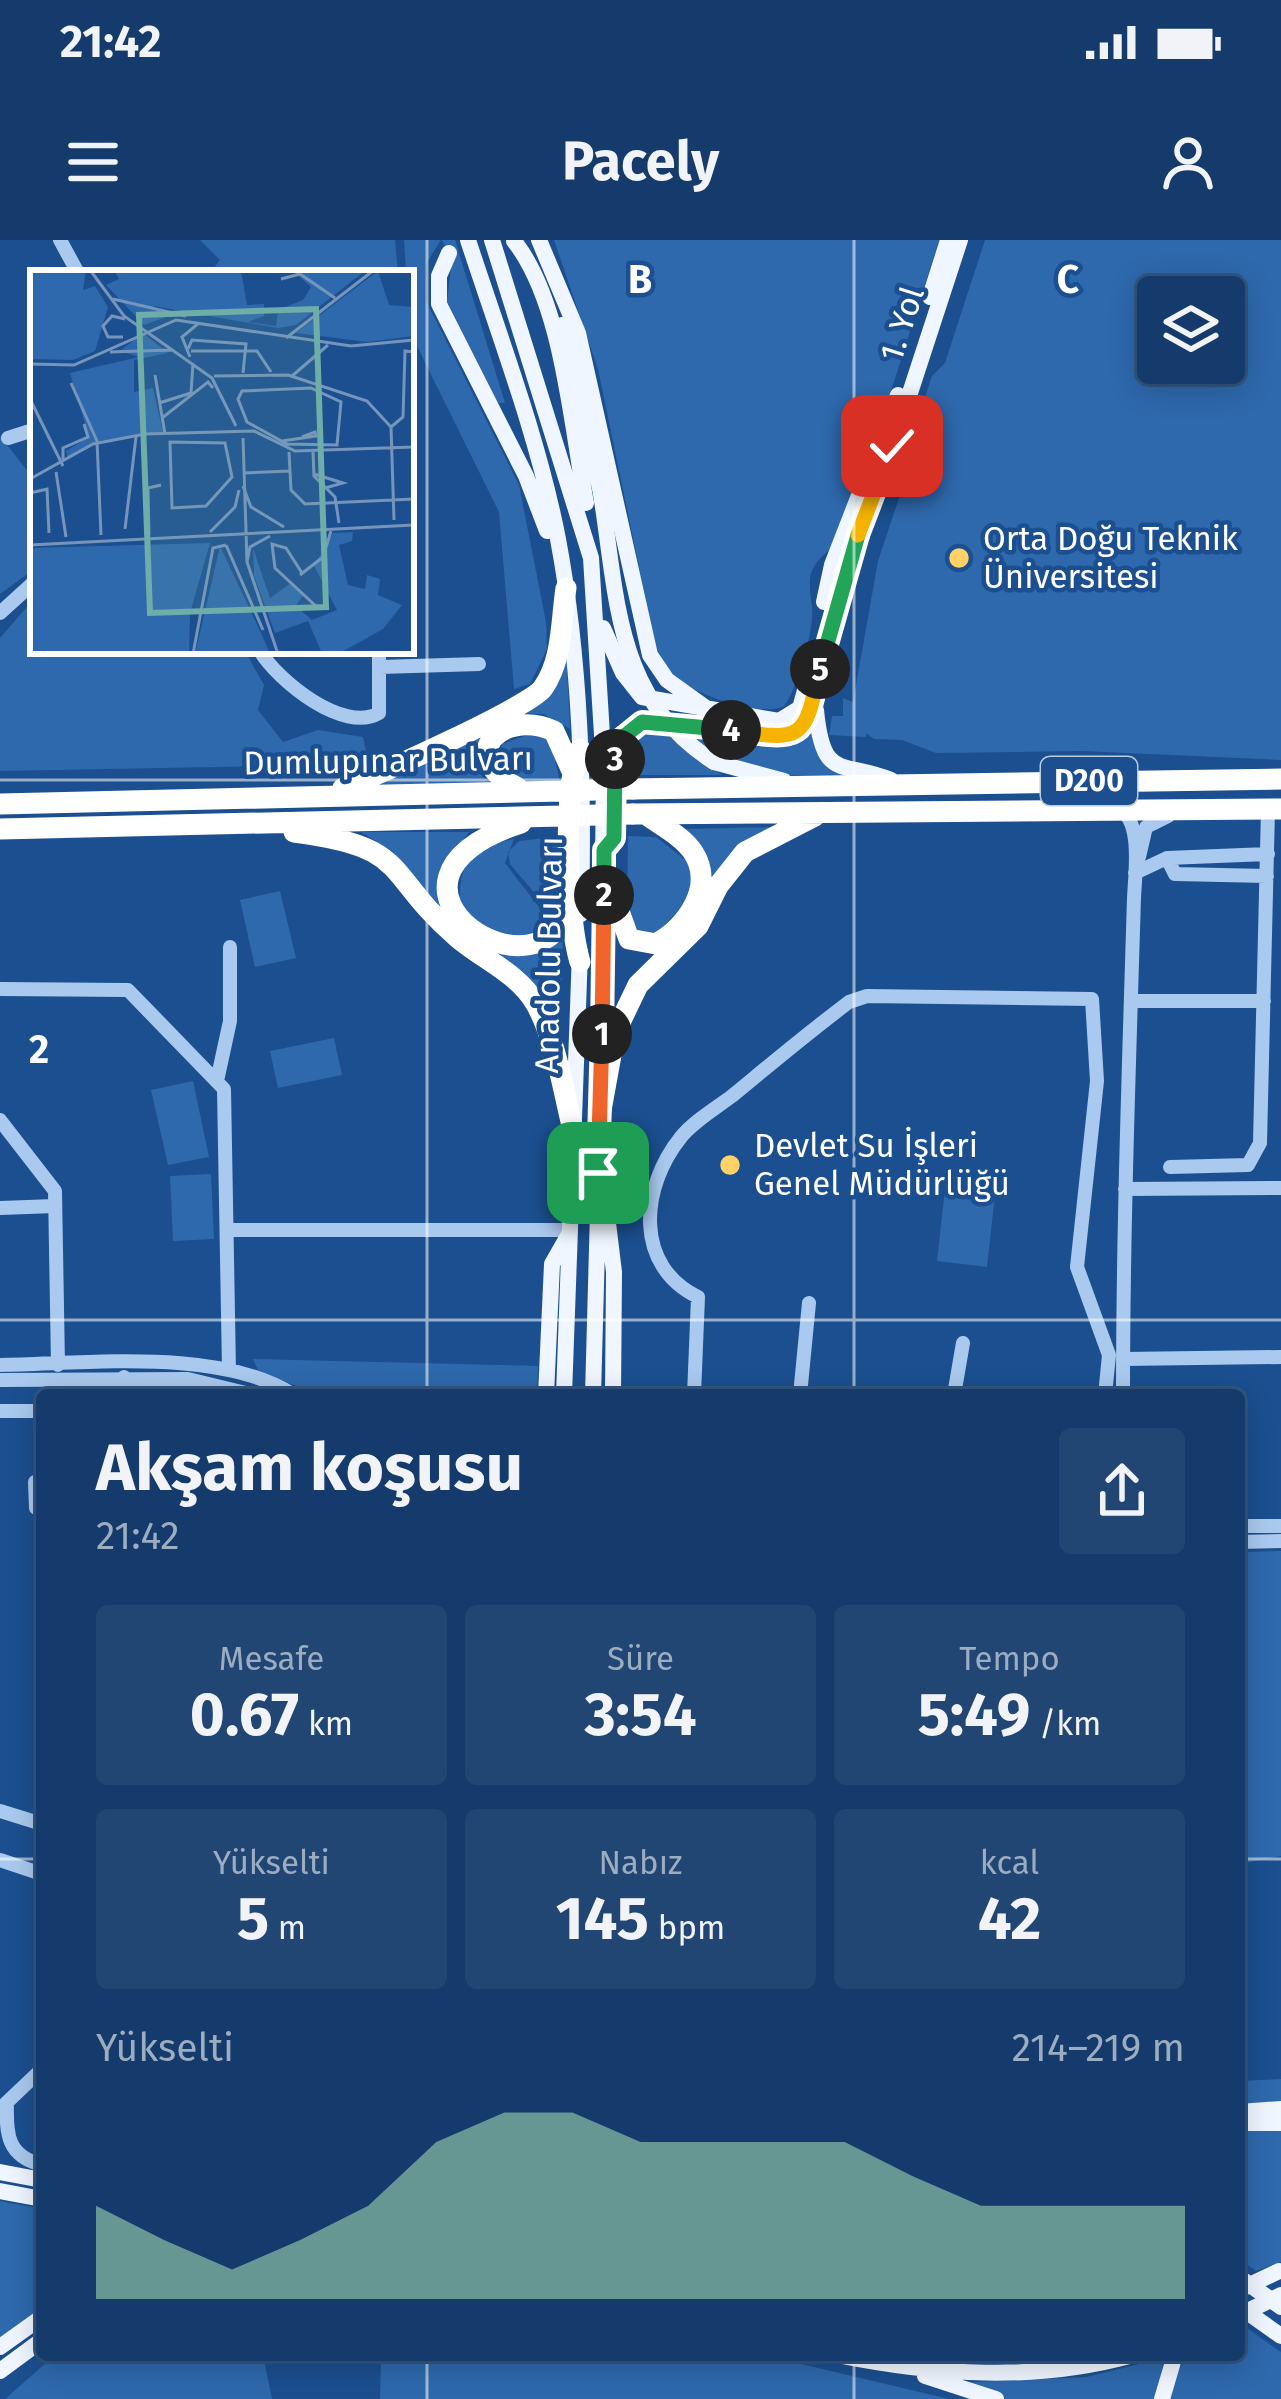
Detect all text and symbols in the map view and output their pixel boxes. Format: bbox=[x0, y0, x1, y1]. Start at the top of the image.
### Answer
text: 21:42 bbox=[60, 15, 162, 69]
icon: menu bbox=[60, 129, 126, 195]
icon: person bbox=[1155, 129, 1221, 195]
text: Pacely bbox=[562, 130, 719, 194]
text: B bbox=[628, 257, 652, 303]
text: C bbox=[1057, 257, 1080, 303]
inset map bbox=[30, 270, 414, 654]
map controls bbox=[1137, 276, 1245, 384]
button: layers bbox=[1137, 276, 1245, 384]
street label: 1. Yol bbox=[871, 281, 933, 366]
pin bbox=[841, 395, 943, 497]
icon: check bbox=[859, 413, 925, 479]
place label: Orta Doğu Teknik Üniversitesi bbox=[983, 519, 1238, 597]
marker: Orta Doğu Teknik Üniversitesi bbox=[946, 545, 972, 571]
pin: 5 bbox=[790, 639, 850, 699]
text: 5 bbox=[811, 649, 829, 689]
pin: 4 bbox=[701, 700, 761, 760]
text: 4 bbox=[722, 710, 740, 750]
pin: 3 bbox=[585, 729, 645, 789]
street label: Dumlupınar Bulvarı bbox=[243, 738, 533, 784]
text: 3 bbox=[606, 739, 624, 779]
road number: D200 bbox=[1041, 757, 1137, 805]
street label: Anadolu Bulvarı bbox=[527, 836, 571, 1074]
pin: 2 bbox=[574, 865, 634, 925]
text: 2 bbox=[595, 875, 613, 915]
pin: 1 bbox=[572, 1004, 632, 1064]
text: 1 bbox=[594, 1014, 610, 1054]
text: 2 bbox=[29, 1027, 49, 1073]
pin bbox=[547, 1122, 649, 1224]
place label: Devlet Su İşleri Genel Müdürlüğü bbox=[754, 1126, 1010, 1204]
icon: arrive bbox=[565, 1140, 631, 1206]
marker: Devlet Su İşleri Genel Müdürlüğü bbox=[717, 1152, 743, 1178]
text: Akşam koşusu bbox=[96, 1428, 523, 1507]
button: share bbox=[1059, 1428, 1185, 1554]
text: 21:42 bbox=[96, 1513, 180, 1559]
text: Mesafe bbox=[219, 1639, 324, 1679]
text: Süre bbox=[607, 1639, 674, 1679]
text: Tempo bbox=[959, 1639, 1060, 1679]
text: 0.67 bbox=[190, 1679, 299, 1751]
text: 3:54 bbox=[584, 1679, 697, 1751]
text: 5:49 bbox=[918, 1679, 1030, 1751]
text: km bbox=[299, 1704, 353, 1744]
text: /km bbox=[1030, 1704, 1101, 1744]
text: Yükselti bbox=[213, 1843, 330, 1883]
text: Nabız bbox=[599, 1843, 682, 1883]
text: kcal bbox=[980, 1843, 1039, 1883]
text: 5 bbox=[237, 1883, 269, 1955]
text: 145 bbox=[556, 1883, 649, 1955]
text: 42 bbox=[978, 1883, 1041, 1955]
text: m bbox=[269, 1908, 306, 1948]
text: bpm bbox=[649, 1908, 725, 1948]
text: Yükselti bbox=[96, 2025, 234, 2071]
text: 214–219 m bbox=[1012, 2025, 1185, 2071]

